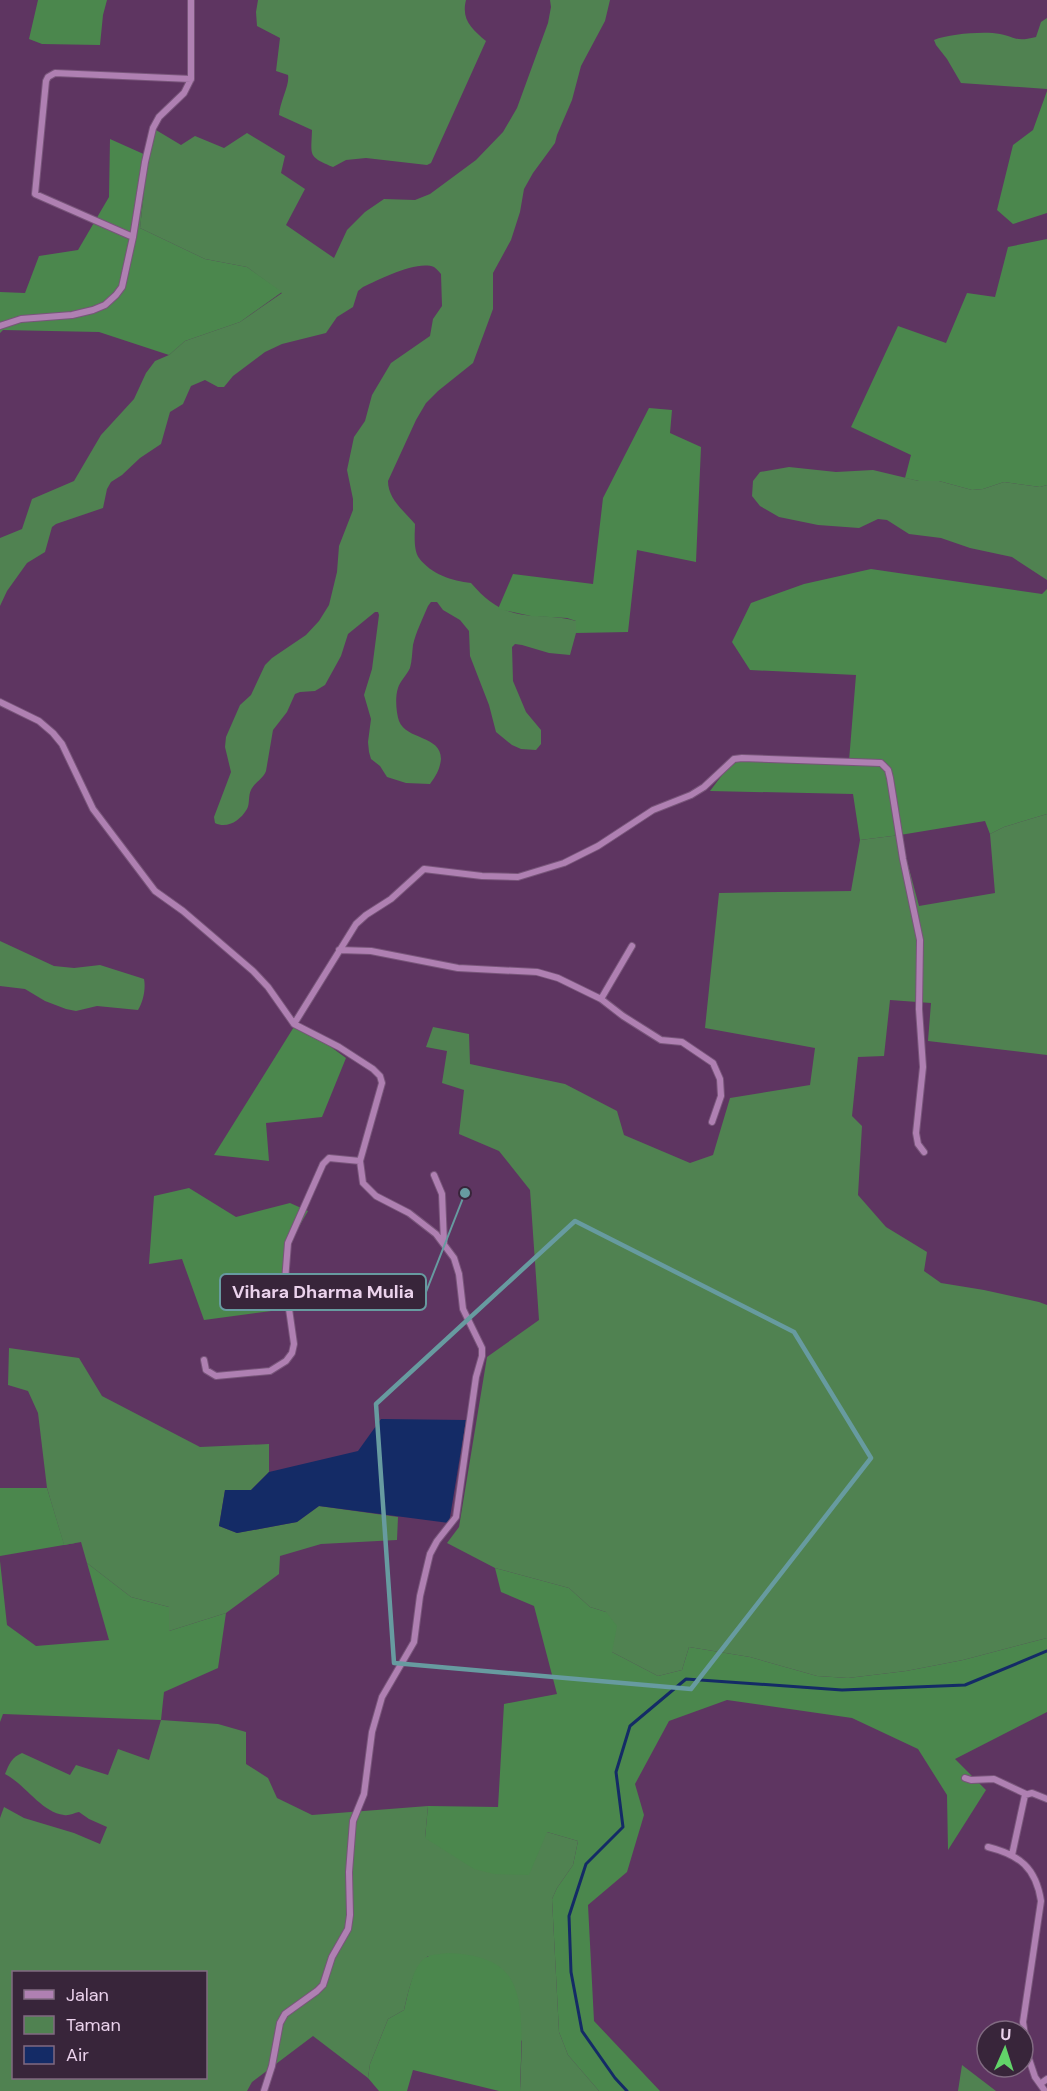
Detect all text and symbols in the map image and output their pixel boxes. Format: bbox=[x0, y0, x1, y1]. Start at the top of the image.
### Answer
callout: Vihara Dharma Mulia bbox=[220, 1274, 426, 1310]
text: Vihara Dharma Mulia bbox=[232, 1280, 414, 1304]
legend bbox=[12, 1971, 207, 2079]
text: Jalan bbox=[66, 1983, 109, 2007]
text: Taman bbox=[66, 2013, 121, 2037]
north arrow bbox=[975, 2019, 1035, 2079]
text: U bbox=[1000, 2024, 1012, 2045]
text: Air bbox=[66, 2043, 89, 2067]

